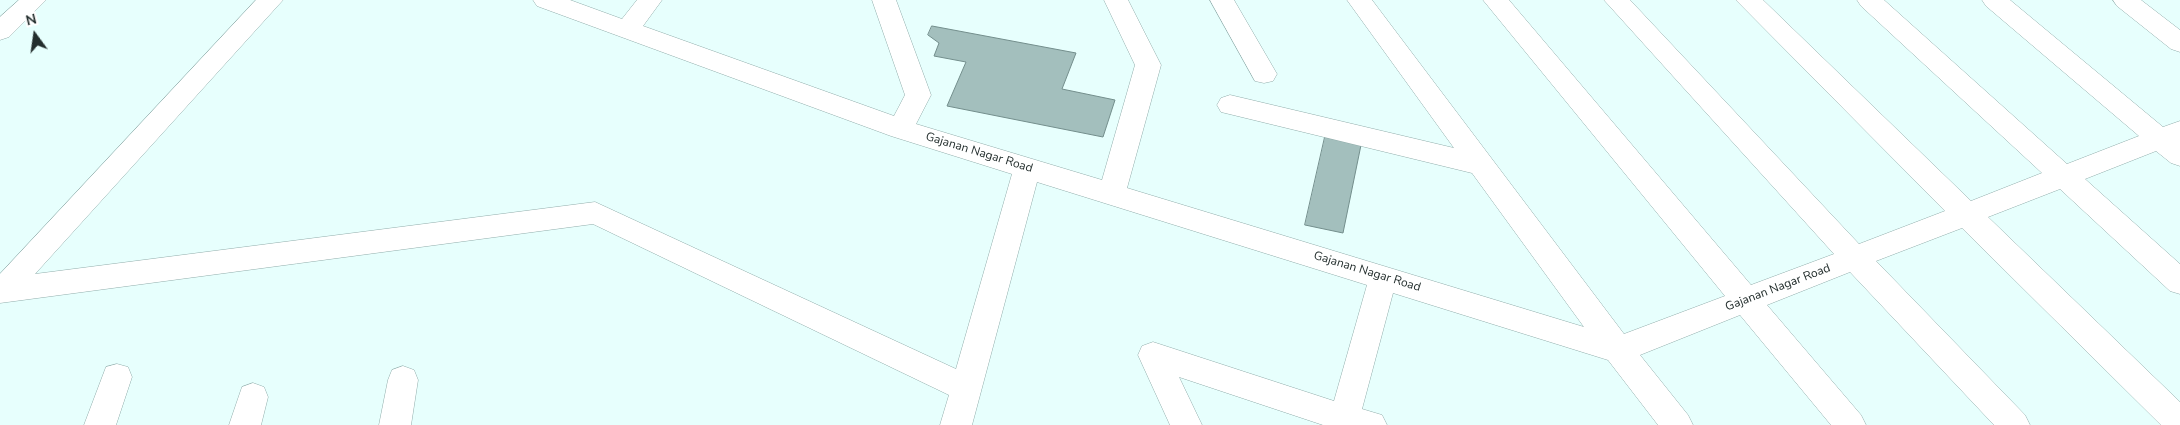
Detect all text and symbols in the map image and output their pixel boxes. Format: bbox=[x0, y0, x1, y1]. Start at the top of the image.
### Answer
text: N bbox=[24, 9, 39, 30]
north arrow bbox=[10, 10, 60, 60]
street label: Gajanan Nagar Road bbox=[924, 130, 1034, 176]
street label: Gajanan Nagar Road bbox=[1312, 249, 1422, 295]
street label: Gajanan Nagar Road bbox=[1723, 261, 1833, 315]

